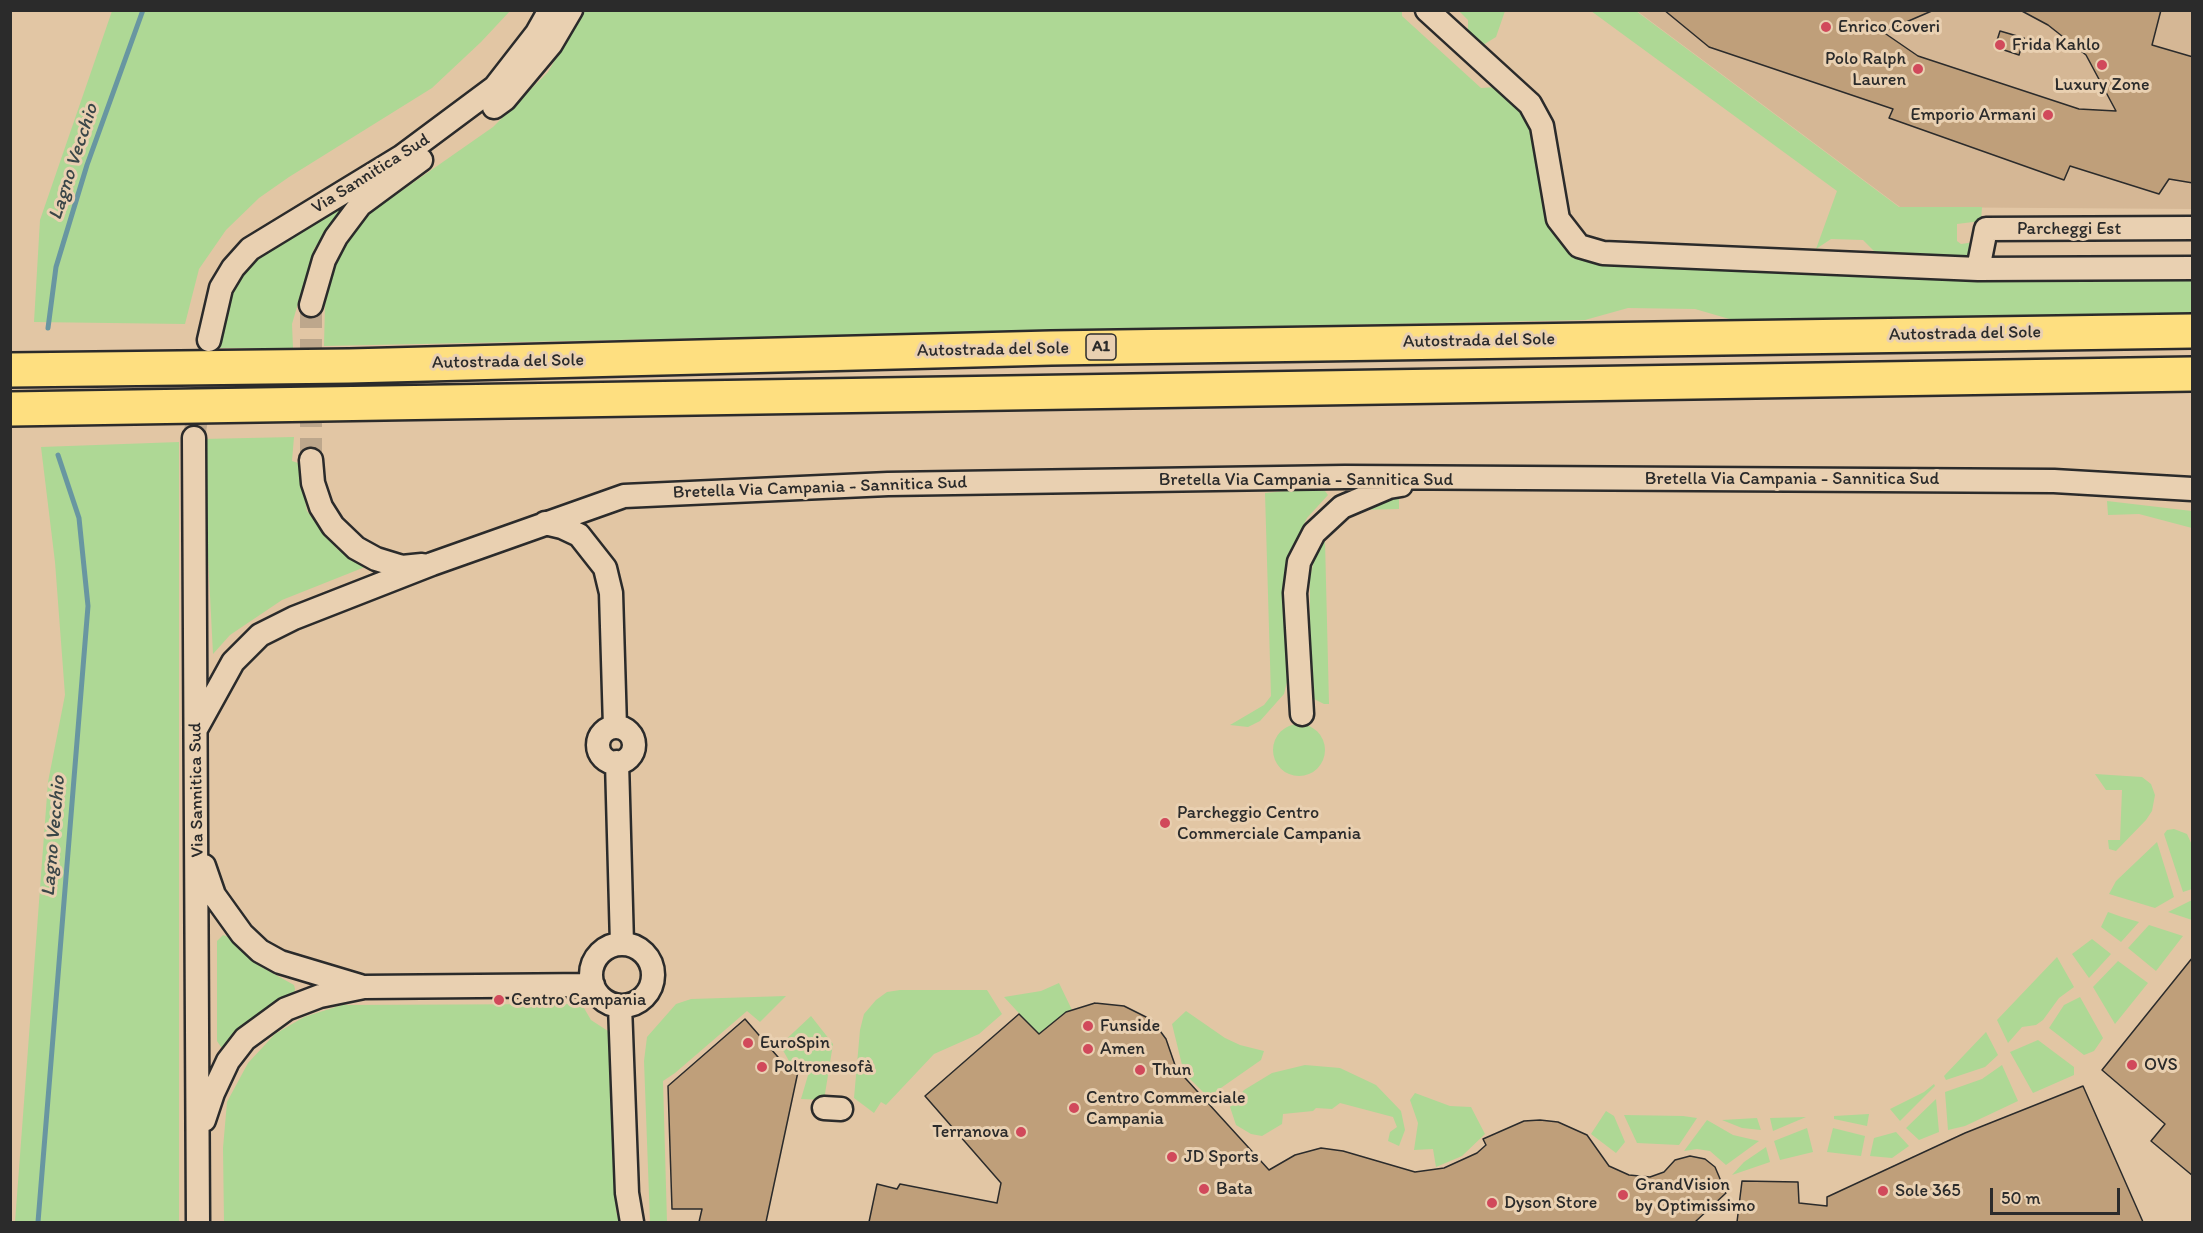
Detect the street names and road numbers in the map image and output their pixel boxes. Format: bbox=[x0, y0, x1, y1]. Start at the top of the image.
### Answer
street label: Via Sannitica Sud bbox=[308, 129, 434, 219]
street label: Parcheggi Est bbox=[2017, 218, 2121, 240]
street label: Autostrada del Sole bbox=[1889, 322, 2041, 346]
street label: Autostrada del Sole bbox=[1403, 329, 1555, 353]
road number: A1 bbox=[1086, 334, 1116, 360]
street label: Autostrada del Sole bbox=[917, 338, 1069, 362]
street label: Autostrada del Sole bbox=[432, 350, 584, 374]
street label: Bretella Via Campania - Sannitica Sud bbox=[1645, 468, 1939, 490]
street label: Bretella Via Campania - Sannitica Sud bbox=[1159, 469, 1453, 491]
street label: Bretella Via Campania - Sannitica Sud bbox=[672, 472, 968, 504]
street label: Via Sannitica Sud bbox=[185, 722, 209, 858]

